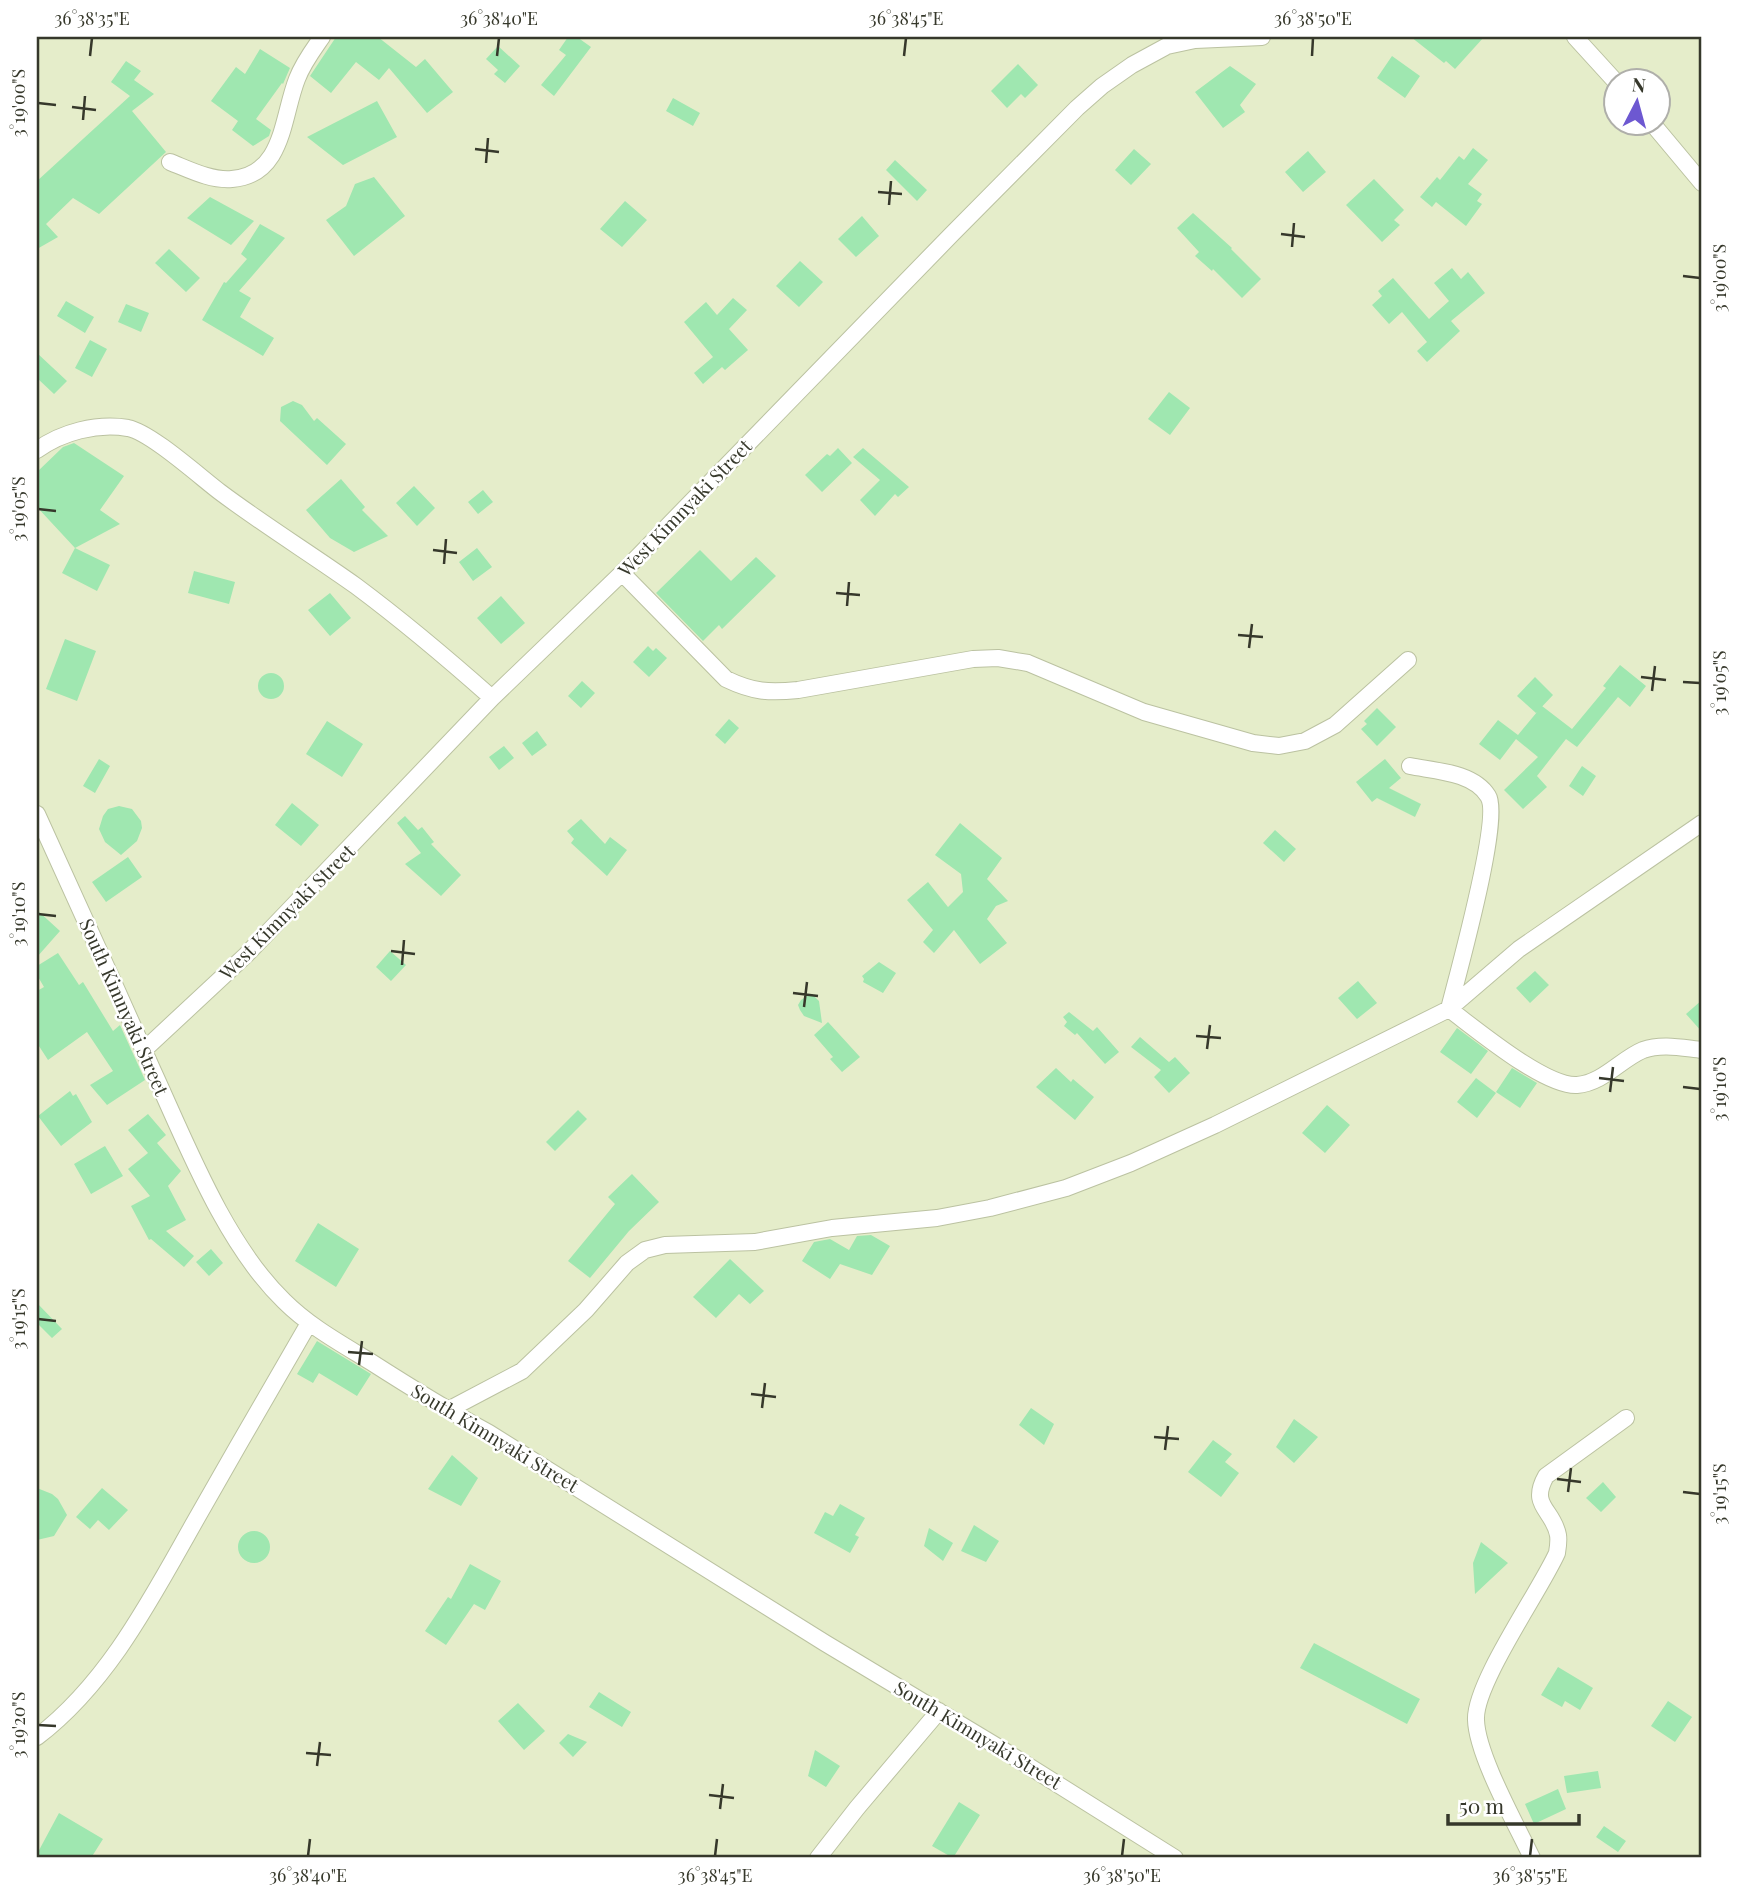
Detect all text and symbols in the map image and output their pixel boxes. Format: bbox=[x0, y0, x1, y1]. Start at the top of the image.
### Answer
text: 36°38'35"E bbox=[54, 6, 130, 30]
text: 36°38'40"E bbox=[460, 6, 538, 30]
text: 36°38'45"E bbox=[869, 6, 944, 30]
text: 36°38'50"E bbox=[1274, 6, 1352, 30]
north arrow bbox=[1602, 66, 1672, 136]
text: 3°19'00"S bbox=[6, 69, 30, 137]
text: N bbox=[1631, 70, 1647, 98]
text: 3°19'00"S bbox=[1707, 244, 1731, 312]
street label: West Kimnyaki Street bbox=[611, 433, 757, 582]
text: 3°19'05"S bbox=[6, 476, 30, 542]
text: 3°19'05"S bbox=[1707, 650, 1731, 716]
street label: West Kimnyaki Street bbox=[212, 838, 360, 985]
text: 3°19'10"S bbox=[6, 882, 30, 946]
street label: South Kimnyaki Street bbox=[74, 914, 176, 1099]
text: 3°19'10"S bbox=[1707, 1057, 1731, 1121]
text: 3°19'15"S bbox=[6, 1288, 30, 1350]
street label: South Kimnyaki Street bbox=[407, 1377, 584, 1498]
text: 3°19'15"S bbox=[1707, 1463, 1731, 1525]
street label: South Kimnyaki Street bbox=[890, 1674, 1067, 1795]
text: 3°19'20"S bbox=[6, 1692, 30, 1758]
scale bar bbox=[1448, 1783, 1580, 1827]
text: 50 m bbox=[1459, 1791, 1505, 1819]
text: 36°38'40"E bbox=[269, 1863, 347, 1887]
text: 36°38'45"E bbox=[678, 1863, 753, 1887]
text: 36°38'50"E bbox=[1083, 1863, 1161, 1887]
text: 36°38'55"E bbox=[1493, 1863, 1567, 1887]

